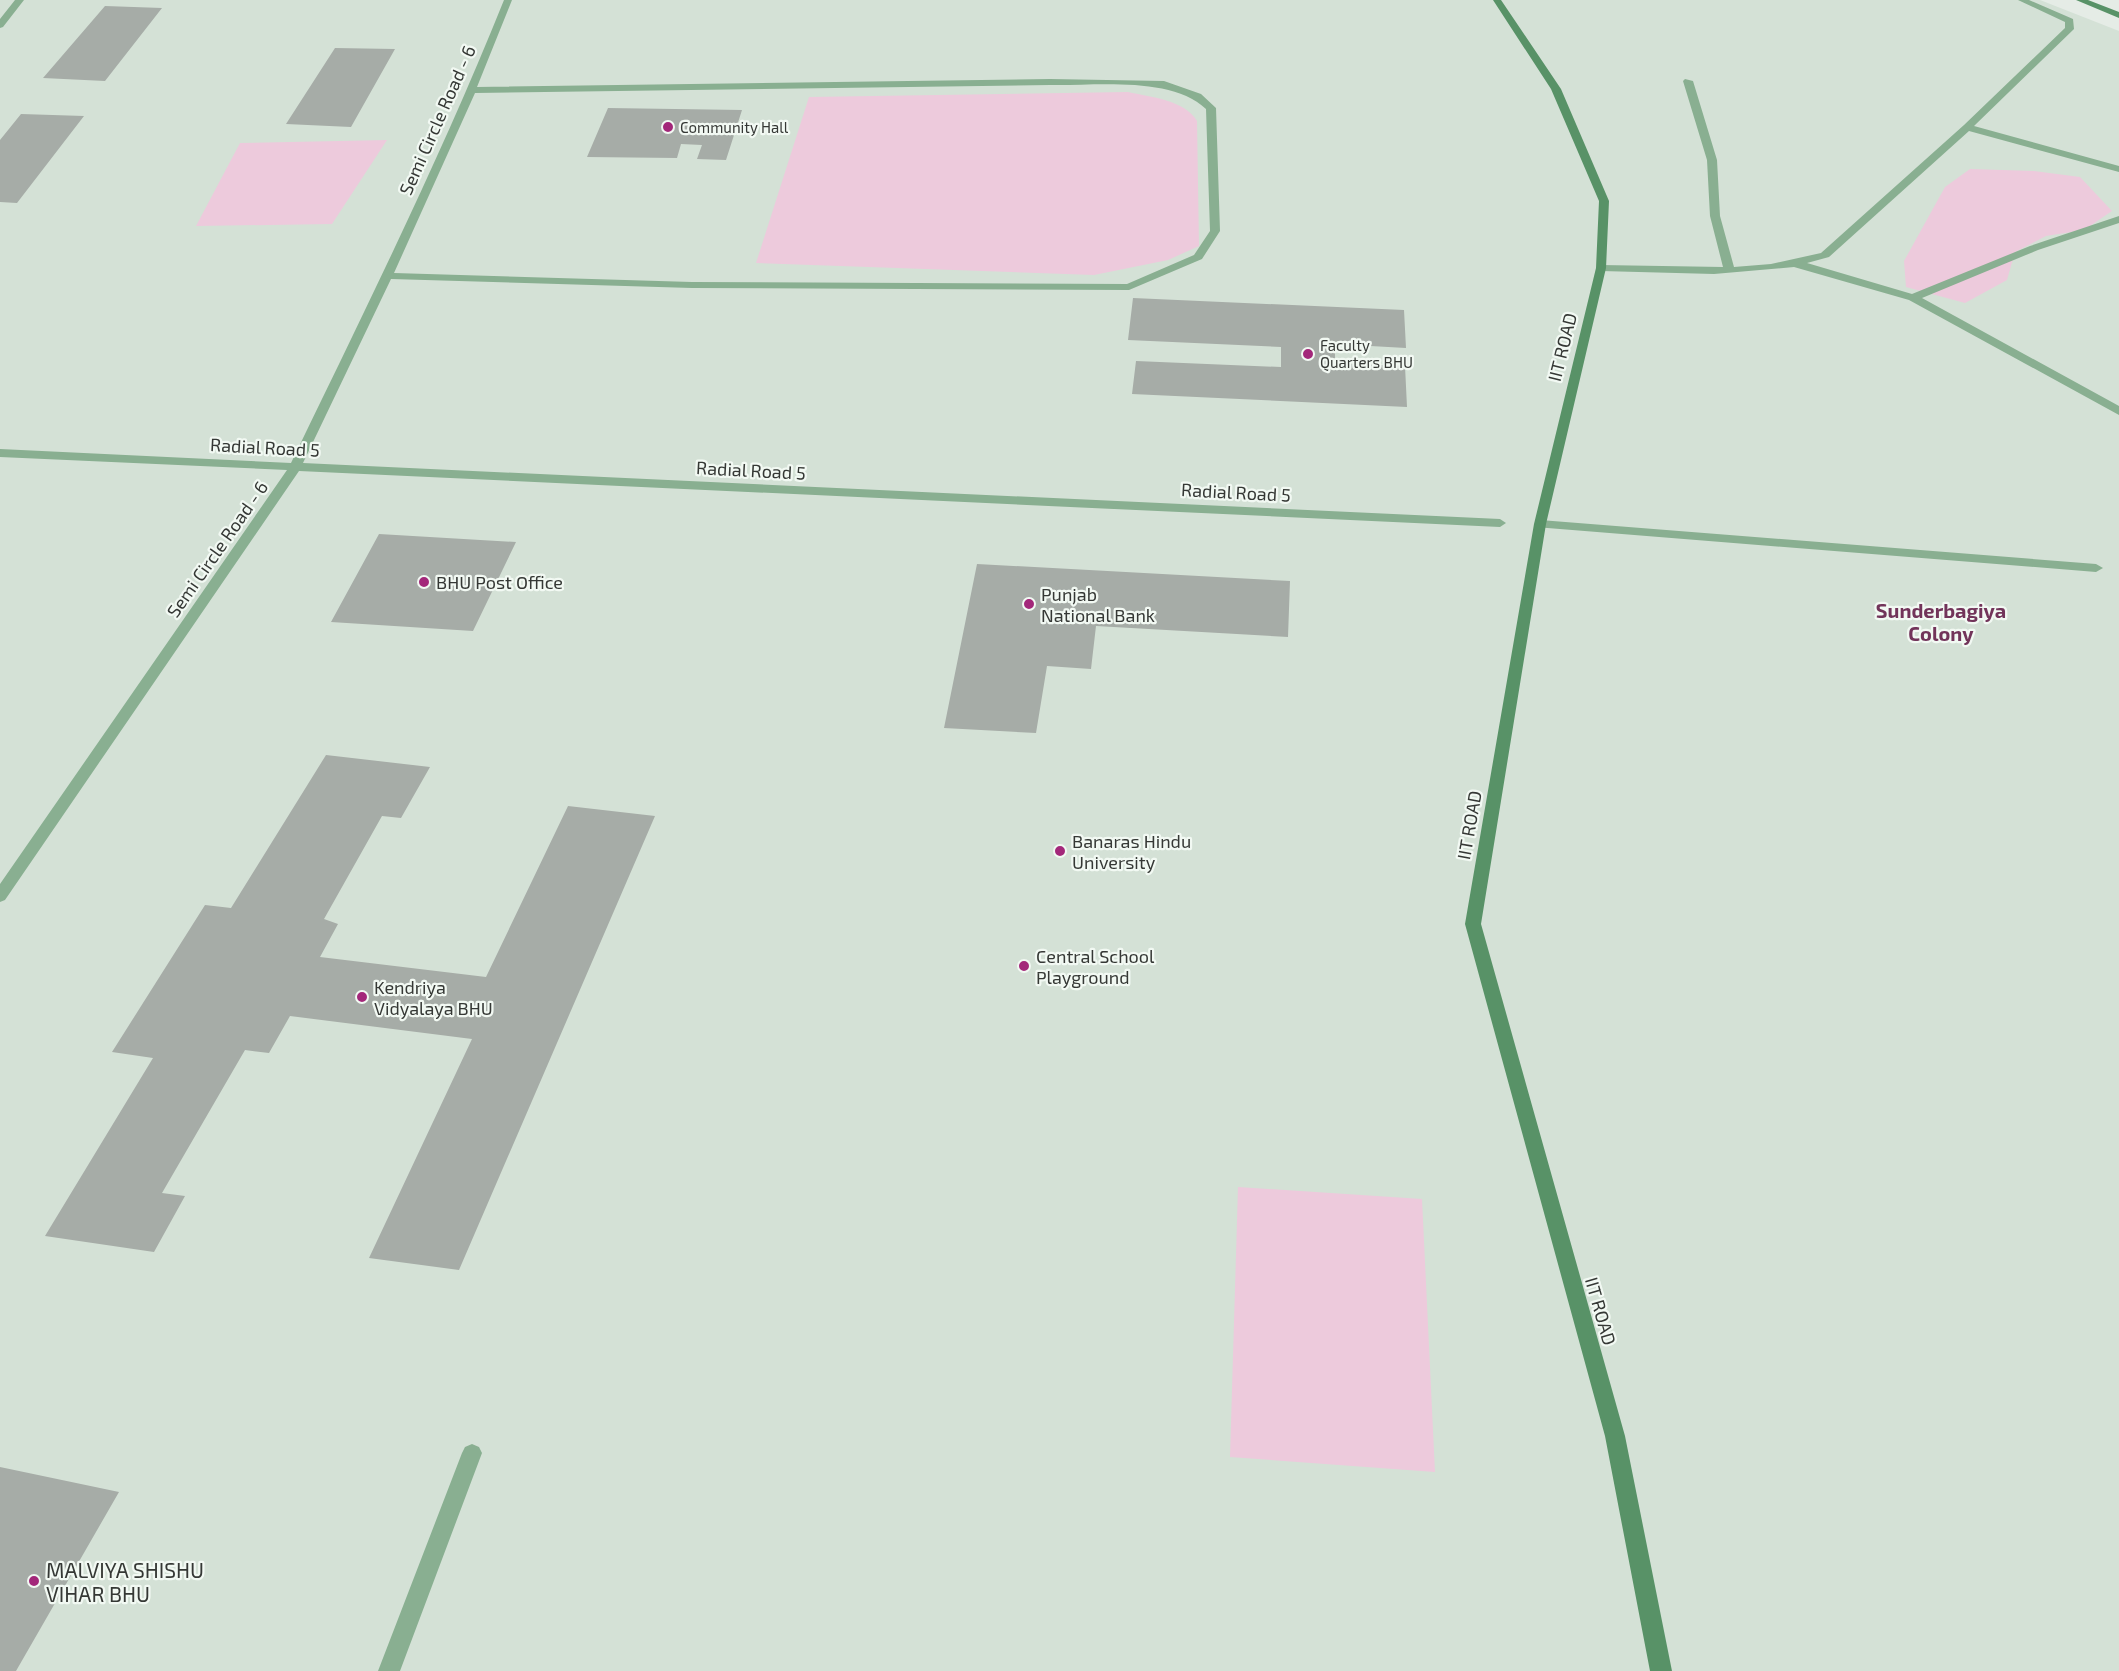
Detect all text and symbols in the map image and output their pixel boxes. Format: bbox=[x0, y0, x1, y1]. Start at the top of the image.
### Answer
street label: Semi Circle Road - 6 bbox=[394, 42, 480, 198]
place label: Community Hall bbox=[680, 118, 789, 136]
marker: Community Hall bbox=[661, 120, 675, 134]
street label: IIT ROAD bbox=[1543, 311, 1581, 383]
place label: Faculty Quarters BHU bbox=[1320, 336, 1413, 372]
marker: Faculty Quarters BHU bbox=[1301, 347, 1315, 361]
street label: Radial Road 5 bbox=[210, 433, 320, 461]
street label: Radial Road 5 bbox=[696, 456, 806, 484]
street label: Semi Circle Road - 6 bbox=[162, 477, 272, 621]
street label: Radial Road 5 bbox=[1181, 478, 1291, 506]
place label: BHU Post Office bbox=[436, 571, 563, 593]
marker: BHU Post Office bbox=[417, 575, 431, 589]
place label: Punjab National Bank bbox=[1041, 583, 1155, 626]
marker: Punjab National Bank bbox=[1022, 597, 1036, 611]
district label: Sunderbagiya Colony bbox=[1876, 598, 2006, 646]
street label: IIT ROAD bbox=[1452, 789, 1486, 861]
place label: Banaras Hindu University bbox=[1072, 830, 1191, 873]
marker: Banaras Hindu University bbox=[1053, 844, 1067, 858]
place label: Central School Playground bbox=[1036, 945, 1155, 988]
marker: Central School Playground bbox=[1017, 959, 1031, 973]
place label: Kendriya Vidyalaya BHU bbox=[374, 976, 493, 1019]
marker: Kendriya Vidyalaya BHU bbox=[355, 990, 369, 1004]
street label: IIT ROAD bbox=[1581, 1274, 1621, 1348]
place label: MALVIYA SHISHU VIHAR BHU bbox=[46, 1557, 204, 1606]
marker: MALVIYA SHISHU VIHAR BHU bbox=[27, 1574, 41, 1588]

